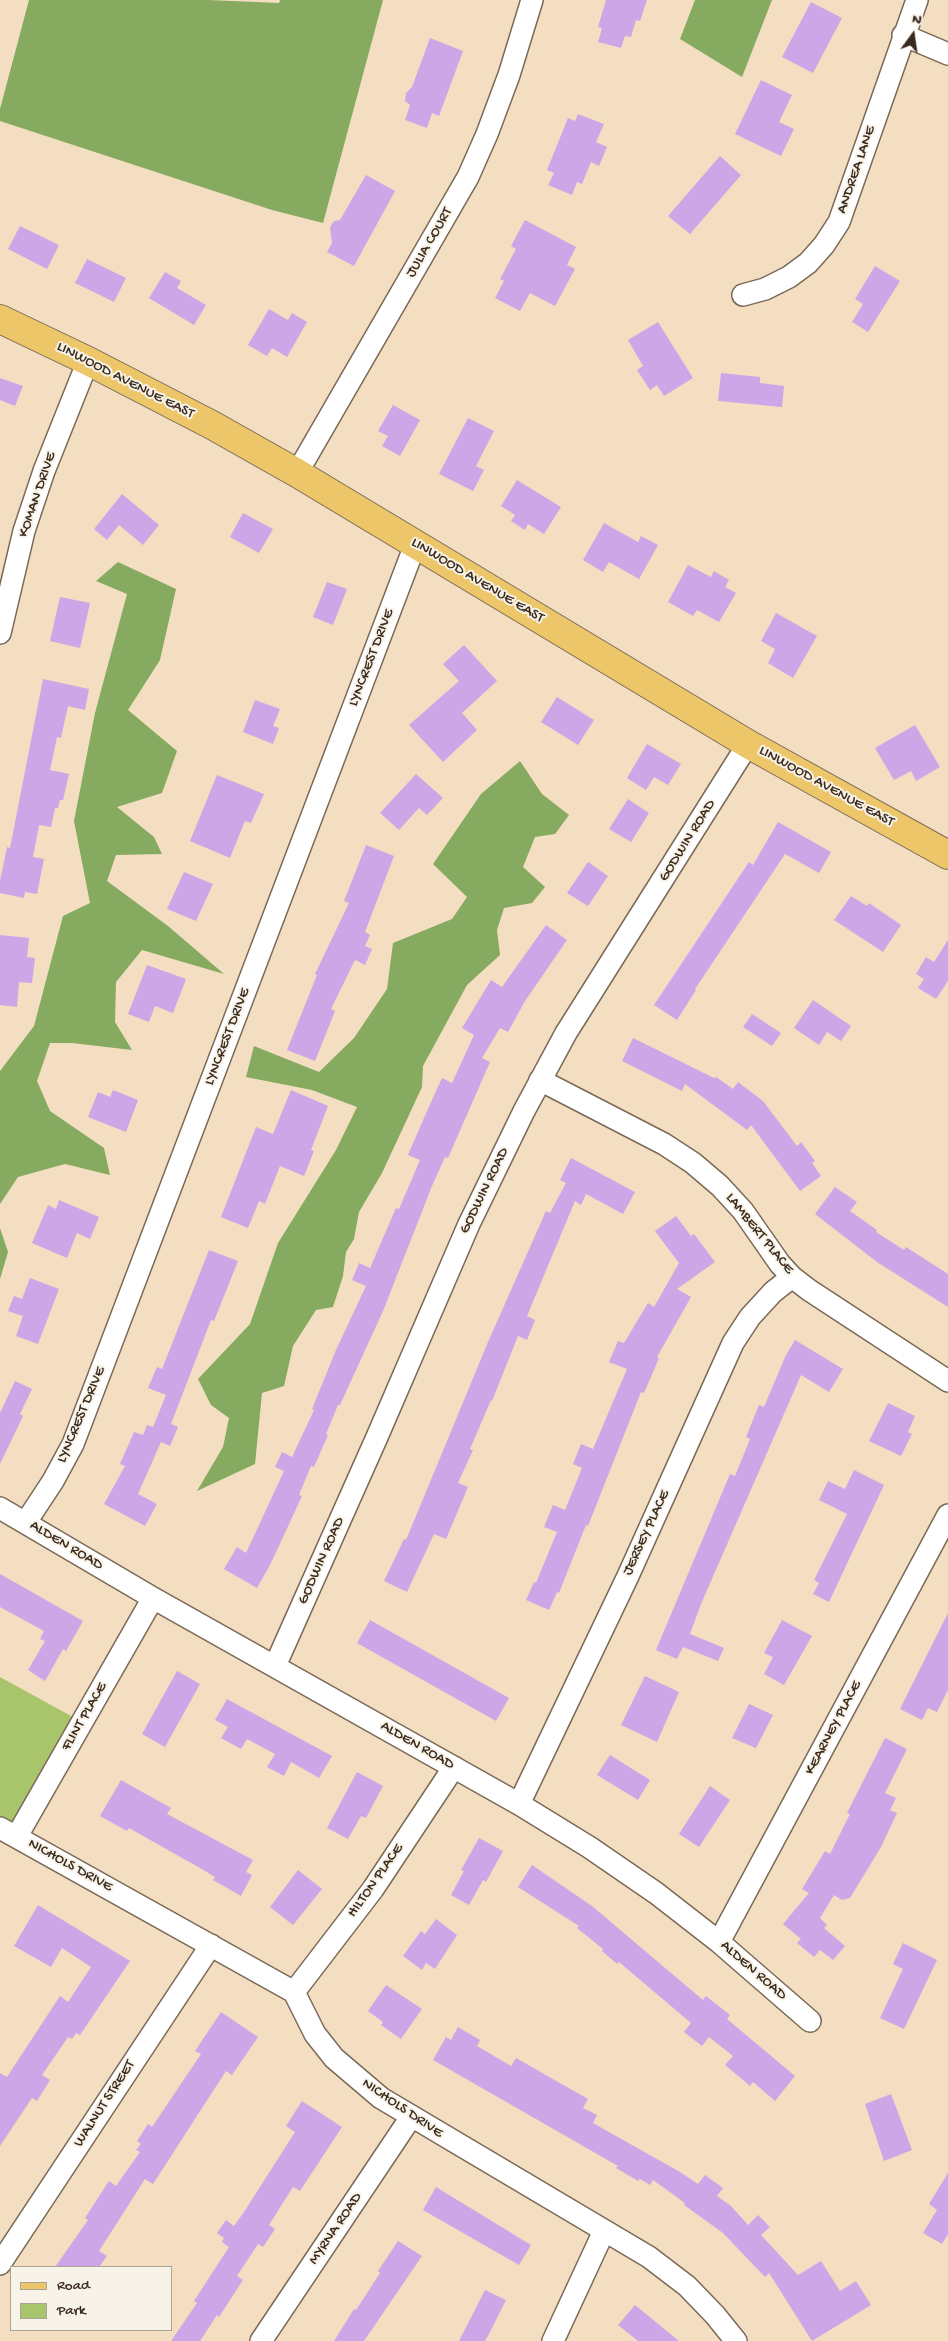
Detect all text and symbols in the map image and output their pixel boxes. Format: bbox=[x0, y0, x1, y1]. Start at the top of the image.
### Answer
north arrow bbox=[888, 10, 938, 60]
text: N bbox=[910, 11, 923, 29]
street label: ANDREA LANE bbox=[834, 124, 880, 216]
street label: JULIA COURT bbox=[403, 205, 457, 281]
street label: LINWOOD AVENUE EAST bbox=[53, 339, 197, 423]
street label: KOMAN DRIVE bbox=[15, 450, 61, 540]
street label: LINWOOD AVENUE EAST bbox=[407, 534, 547, 628]
street label: LYNCREST DRIVE bbox=[345, 607, 399, 709]
street label: LINWOOD AVENUE EAST bbox=[755, 742, 897, 832]
street label: GODWIN ROAD bbox=[656, 797, 720, 885]
street label: LYNCREST DRIVE bbox=[201, 986, 255, 1088]
street label: GODWIN ROAD bbox=[456, 1145, 514, 1237]
street label: LAMBERT PLACE bbox=[721, 1190, 797, 1278]
street label: LYNCREST DRIVE bbox=[54, 1364, 110, 1466]
street label: JERSEY PLACE bbox=[619, 1487, 675, 1579]
street label: GODWIN ROAD bbox=[295, 1515, 349, 1607]
street label: ALDEN ROAD bbox=[26, 1517, 106, 1575]
street label: KEARNEY PLACE bbox=[802, 1678, 866, 1778]
street label: FLINT PLACE bbox=[58, 1680, 112, 1754]
street label: ALDEN ROAD bbox=[377, 1718, 457, 1774]
street label: NICHOLS DRIVE bbox=[25, 1835, 115, 1897]
street label: HILTON PLACE bbox=[344, 1841, 408, 1921]
street label: ALDEN ROAD bbox=[716, 1937, 790, 2005]
street label: WALNUT STREET bbox=[70, 2057, 140, 2151]
street label: NICHOLS DRIVE bbox=[358, 2075, 446, 2143]
street label: MYRNA ROAD bbox=[305, 2190, 367, 2268]
legend bbox=[10, 2266, 172, 2331]
text: Road bbox=[57, 2277, 90, 2295]
text: Park bbox=[57, 2302, 86, 2320]

